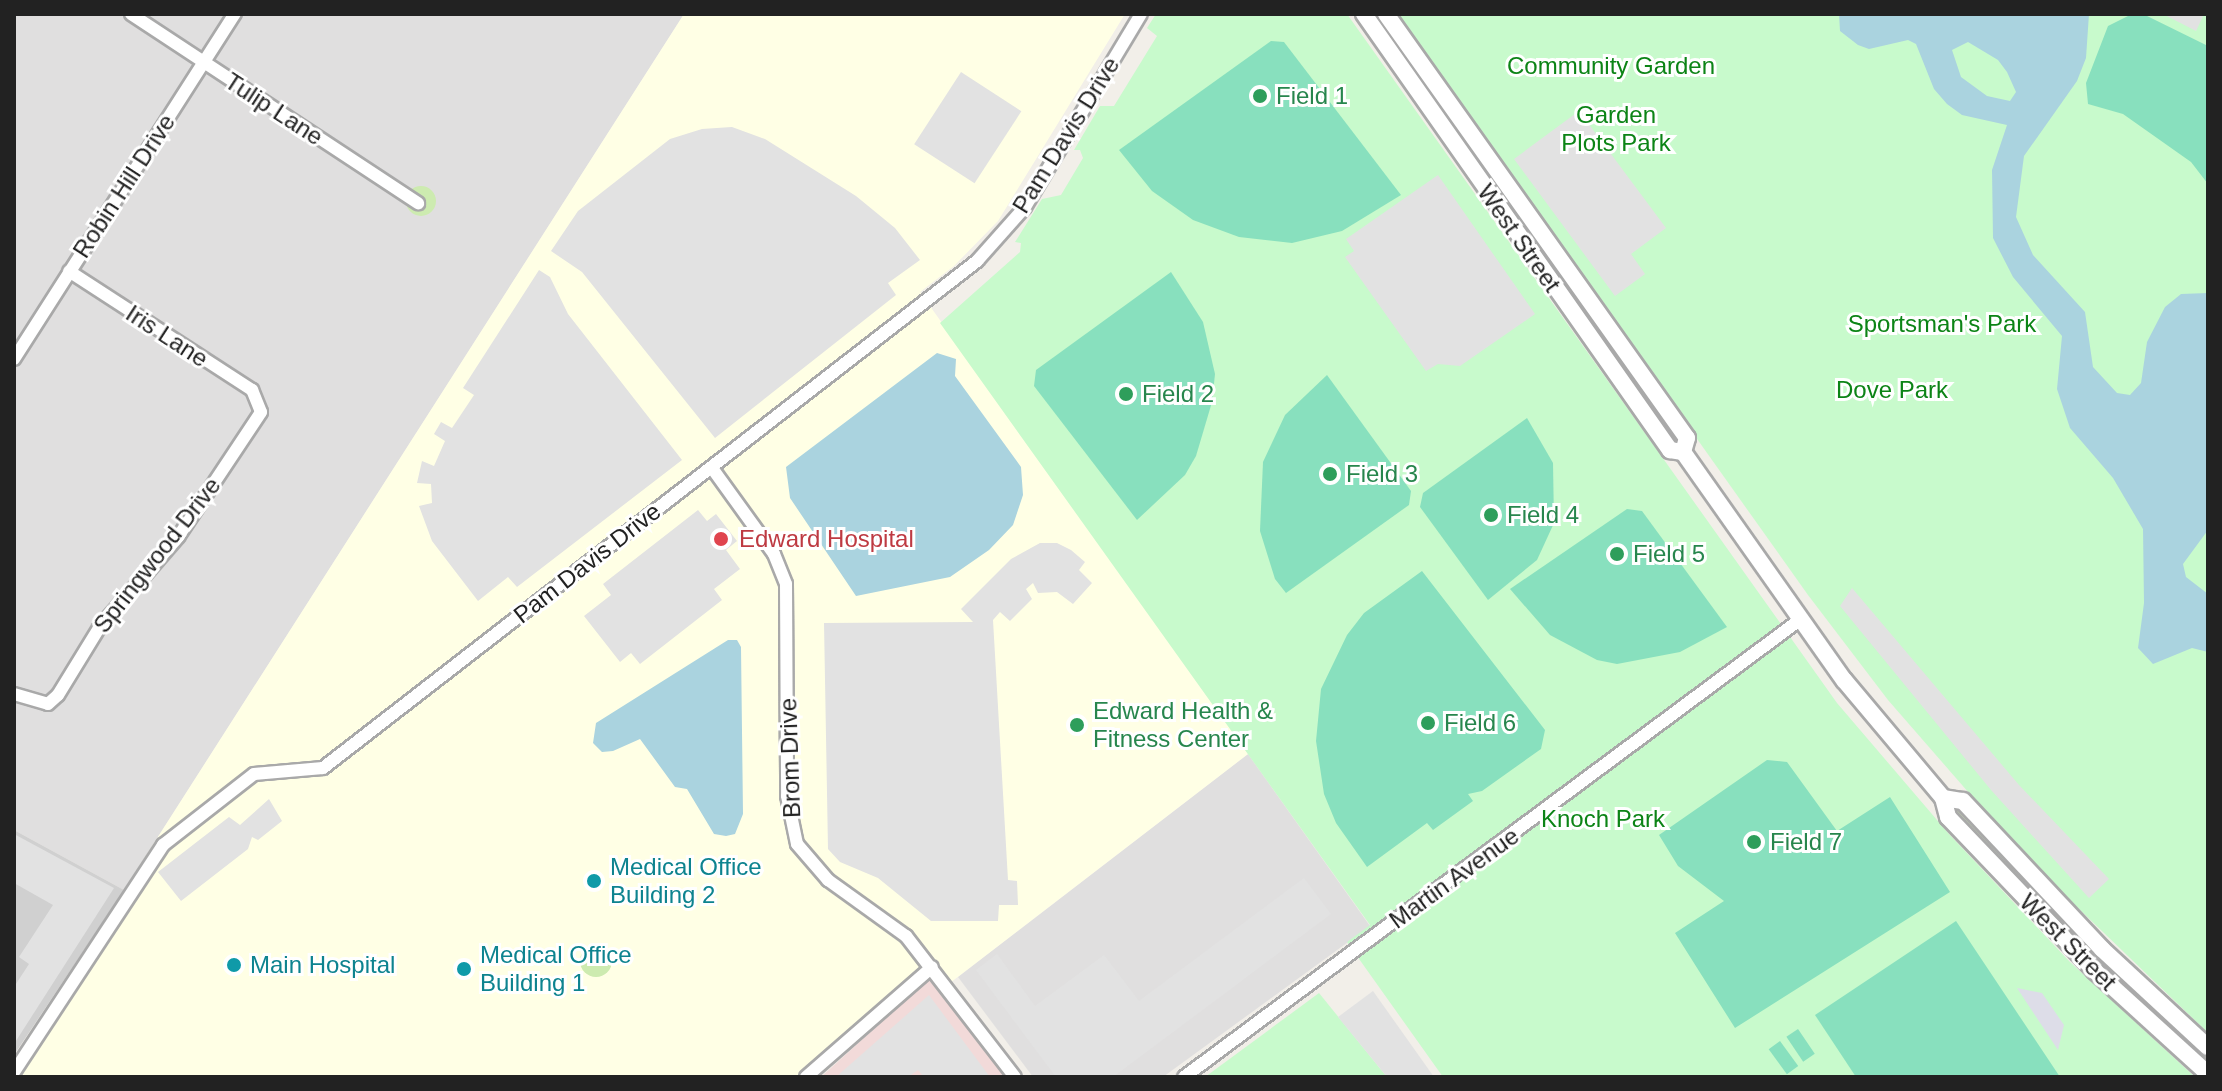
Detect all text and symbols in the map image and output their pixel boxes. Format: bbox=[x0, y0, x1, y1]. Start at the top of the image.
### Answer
street label: Pam Davis Drive bbox=[1006, 52, 1126, 218]
park label: Community Garden bbox=[1507, 52, 1715, 80]
street label: Tulip Lane bbox=[220, 67, 328, 151]
place label: Field 1 bbox=[1276, 82, 1348, 110]
marker: Field 1 bbox=[1251, 87, 1269, 105]
park label: Garden Plots Park bbox=[1561, 101, 1671, 157]
street label: Robin Hill Drive bbox=[67, 109, 181, 263]
street label: West Street bbox=[1471, 179, 1567, 297]
street label: Iris Lane bbox=[121, 299, 213, 373]
park label: Sportsman's Park bbox=[1848, 310, 2036, 338]
park label: Dove Park bbox=[1836, 376, 1948, 404]
place label: Field 2 bbox=[1142, 380, 1214, 408]
marker: Field 2 bbox=[1117, 385, 1135, 403]
place label: Field 3 bbox=[1346, 460, 1418, 488]
marker: Field 3 bbox=[1321, 465, 1339, 483]
street label: Springwood Drive bbox=[87, 472, 227, 638]
street label: Pam Davis Drive bbox=[508, 497, 666, 629]
place label: Field 4 bbox=[1507, 501, 1579, 529]
marker: Field 4 bbox=[1482, 506, 1500, 524]
place label: Edward Hospital bbox=[739, 525, 914, 553]
marker: Edward Hospital bbox=[710, 528, 732, 550]
place label: Field 5 bbox=[1633, 540, 1705, 568]
marker: Field 5 bbox=[1608, 545, 1626, 563]
place label: Edward Health & Fitness Center bbox=[1093, 697, 1273, 753]
street label: Brom Drive bbox=[774, 698, 806, 818]
place label: Field 6 bbox=[1444, 709, 1516, 737]
marker: Field 6 bbox=[1419, 714, 1437, 732]
marker: Edward Health & Fitness Center bbox=[1068, 716, 1086, 734]
park label: Knoch Park bbox=[1541, 805, 1665, 833]
street label: Martin Avenue bbox=[1383, 821, 1525, 935]
place label: Field 7 bbox=[1770, 828, 1842, 856]
marker: Field 7 bbox=[1745, 833, 1763, 851]
place label: Medical Office Building 2 bbox=[610, 853, 762, 909]
marker: Medical Office Building 2 bbox=[585, 872, 603, 890]
street label: West Street bbox=[2014, 888, 2122, 996]
place label: Medical Office Building 1 bbox=[480, 941, 632, 997]
place label: Main Hospital bbox=[250, 951, 395, 979]
marker: Main Hospital bbox=[225, 956, 243, 974]
marker: Medical Office Building 1 bbox=[455, 960, 473, 978]

